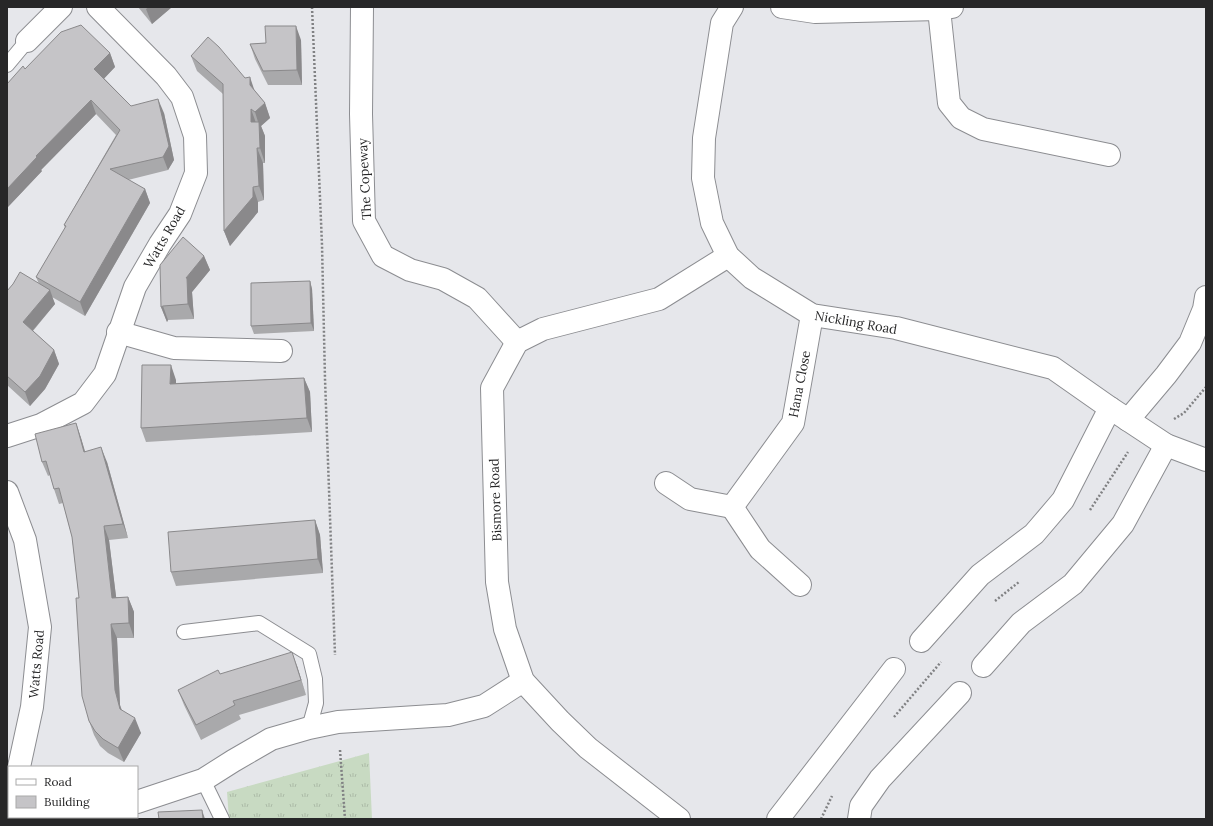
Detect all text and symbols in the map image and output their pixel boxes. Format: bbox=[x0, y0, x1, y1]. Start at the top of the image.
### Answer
street label: The Copeway bbox=[354, 138, 375, 220]
street label: Watts Road bbox=[140, 203, 189, 271]
street label: Nickling Road bbox=[813, 307, 899, 338]
street label: Hana Close bbox=[785, 349, 814, 419]
street label: Bismore Road bbox=[486, 458, 505, 542]
street label: Watts Road bbox=[25, 629, 48, 699]
legend bbox=[8, 766, 138, 818]
text: Road bbox=[44, 774, 72, 789]
text: Building bbox=[44, 794, 90, 809]

